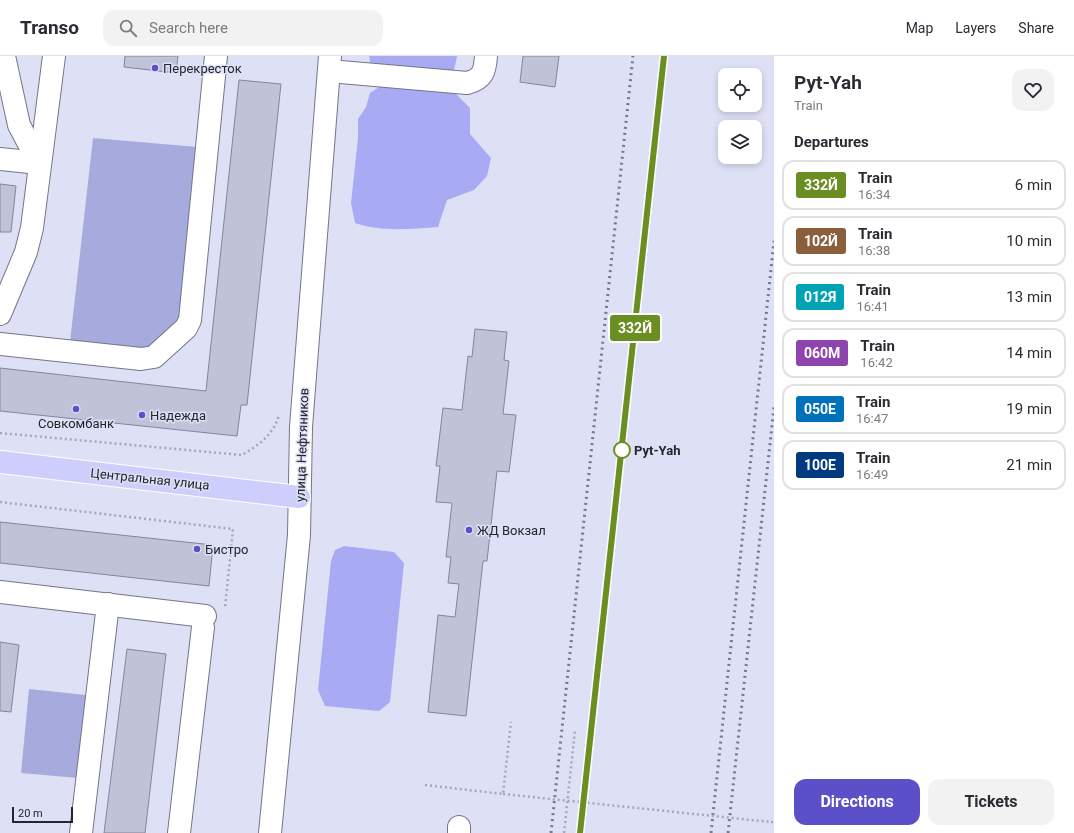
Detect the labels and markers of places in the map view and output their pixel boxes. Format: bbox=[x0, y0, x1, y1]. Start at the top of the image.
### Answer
place label: Перекресток bbox=[163, 61, 242, 76]
marker: Перекресток bbox=[150, 63, 160, 73]
marker: Совкомбанк bbox=[71, 404, 81, 414]
place label: Надежда bbox=[150, 408, 206, 423]
marker: Надежда bbox=[137, 410, 147, 420]
place label: Совкомбанк bbox=[38, 416, 114, 431]
marker: Pyt-Yah bbox=[613, 441, 631, 459]
place label: Pyt-Yah bbox=[634, 443, 680, 458]
place label: ЖД Вокзал bbox=[477, 523, 546, 538]
marker: ЖД Вокзал bbox=[464, 525, 474, 535]
place label: Бистро bbox=[205, 542, 248, 557]
marker: Бистро bbox=[192, 544, 202, 554]

